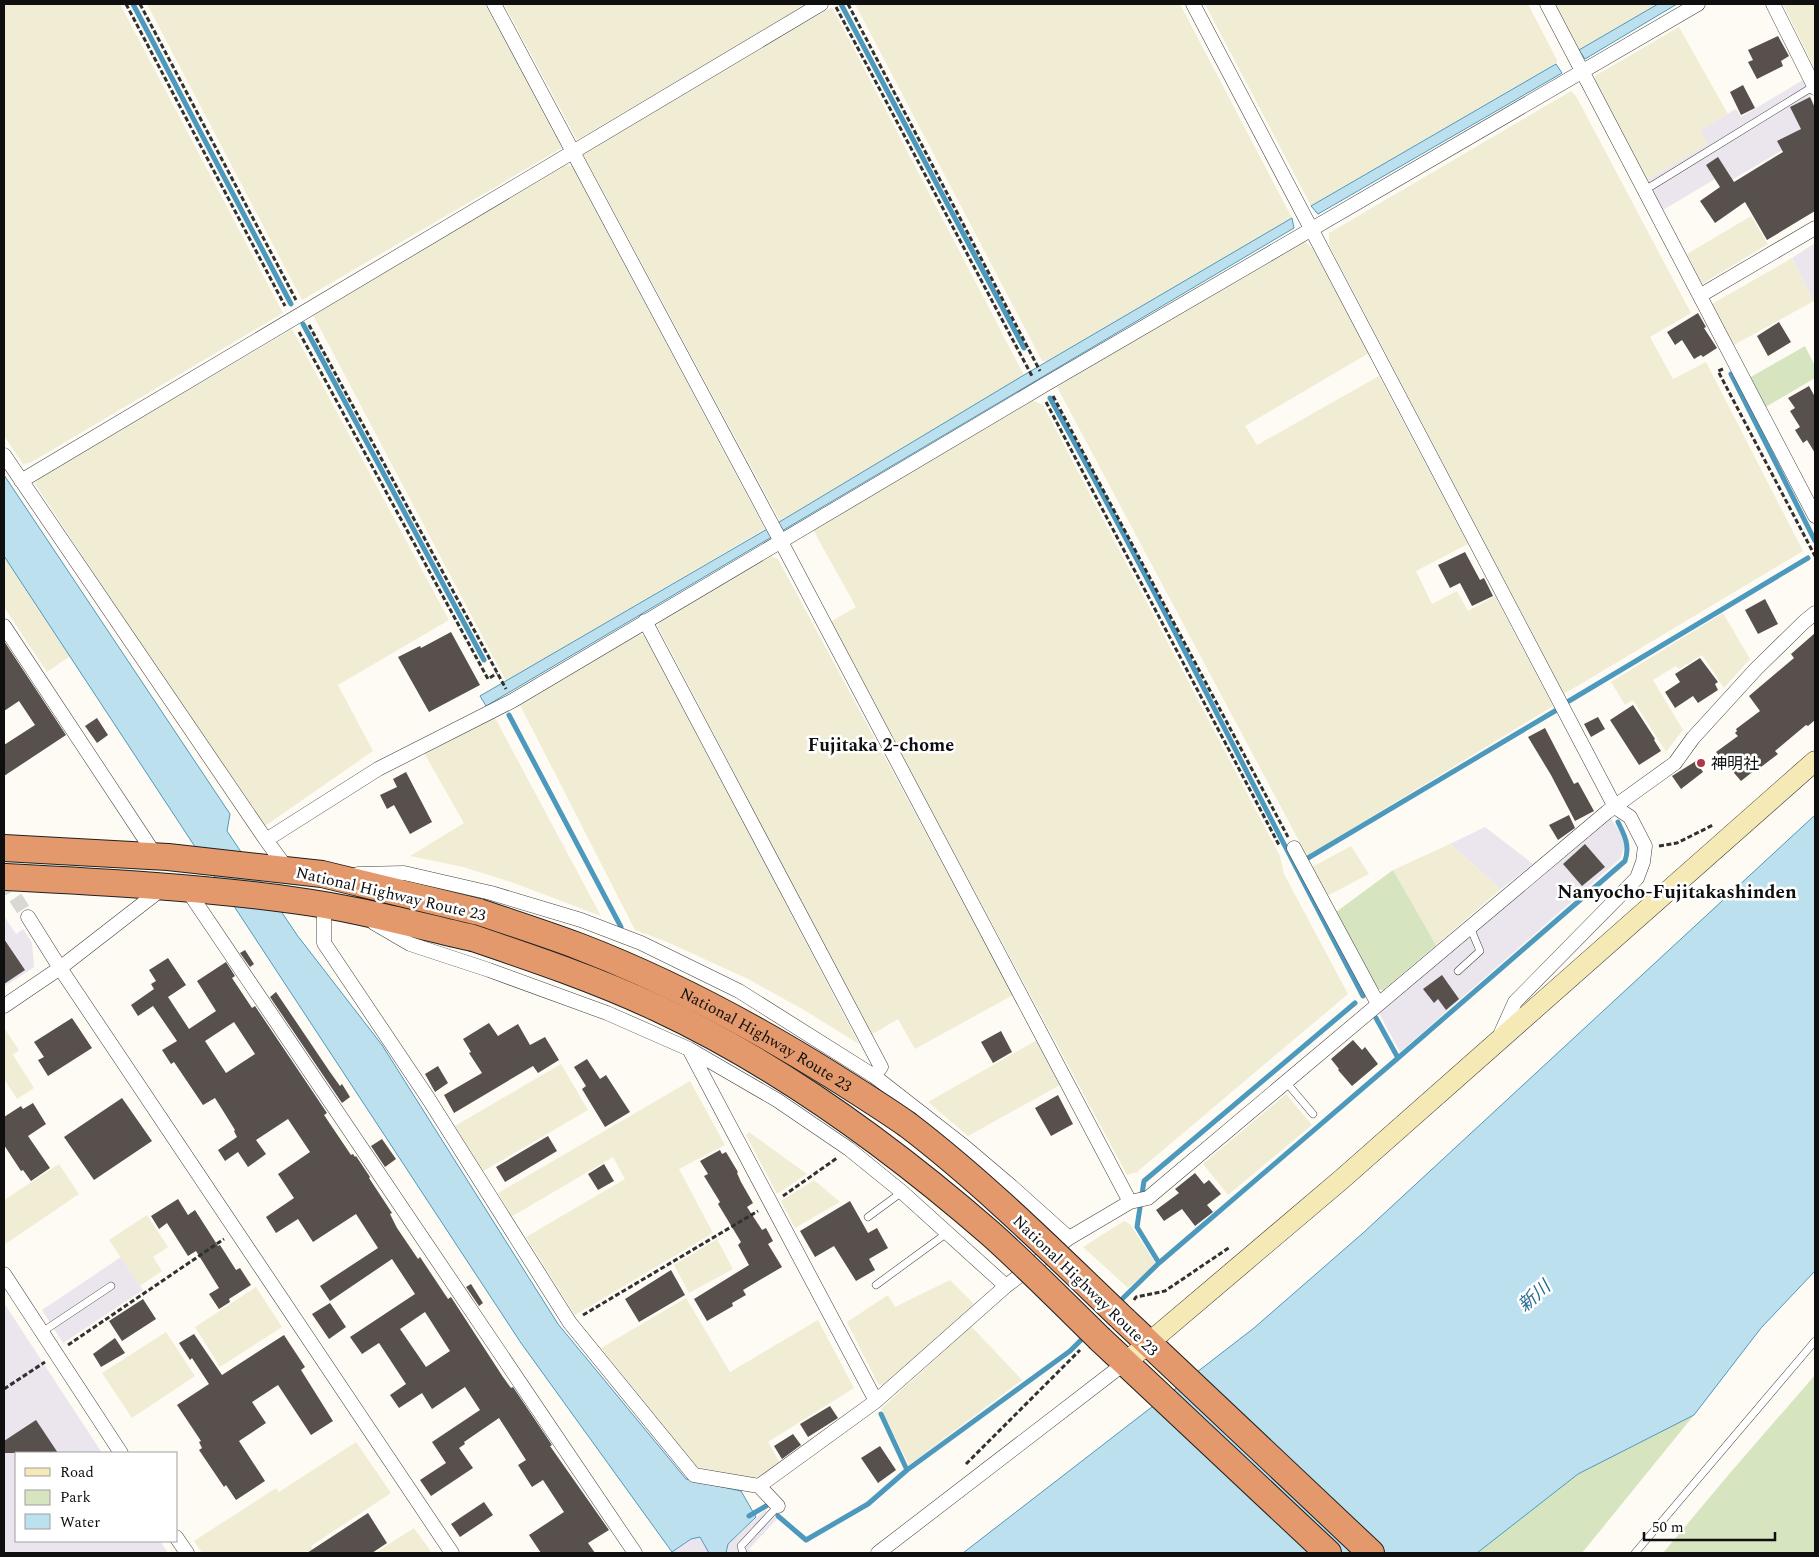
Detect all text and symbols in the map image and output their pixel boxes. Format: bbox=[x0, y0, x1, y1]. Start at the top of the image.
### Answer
district label: Fujitaka 2-chome bbox=[808, 732, 954, 759]
place label: 神明社 bbox=[1711, 752, 1759, 776]
marker: 神明社 bbox=[1695, 757, 1707, 769]
street label: National Highway Route 23 bbox=[293, 860, 488, 928]
district label: Nanyocho-Fujitakashinden bbox=[1557, 878, 1797, 907]
street label: National Highway Route 23 bbox=[676, 981, 856, 1098]
street label: National Highway Route 23 bbox=[1007, 1210, 1163, 1362]
water label: 新川 bbox=[1512, 1273, 1558, 1318]
legend bbox=[15, 1452, 178, 1542]
text: Road bbox=[60, 1461, 94, 1484]
text: Park bbox=[60, 1486, 91, 1509]
scale bar bbox=[1644, 1510, 1775, 1542]
text: Water bbox=[60, 1511, 100, 1534]
text: 50 m bbox=[1652, 1516, 1684, 1539]

